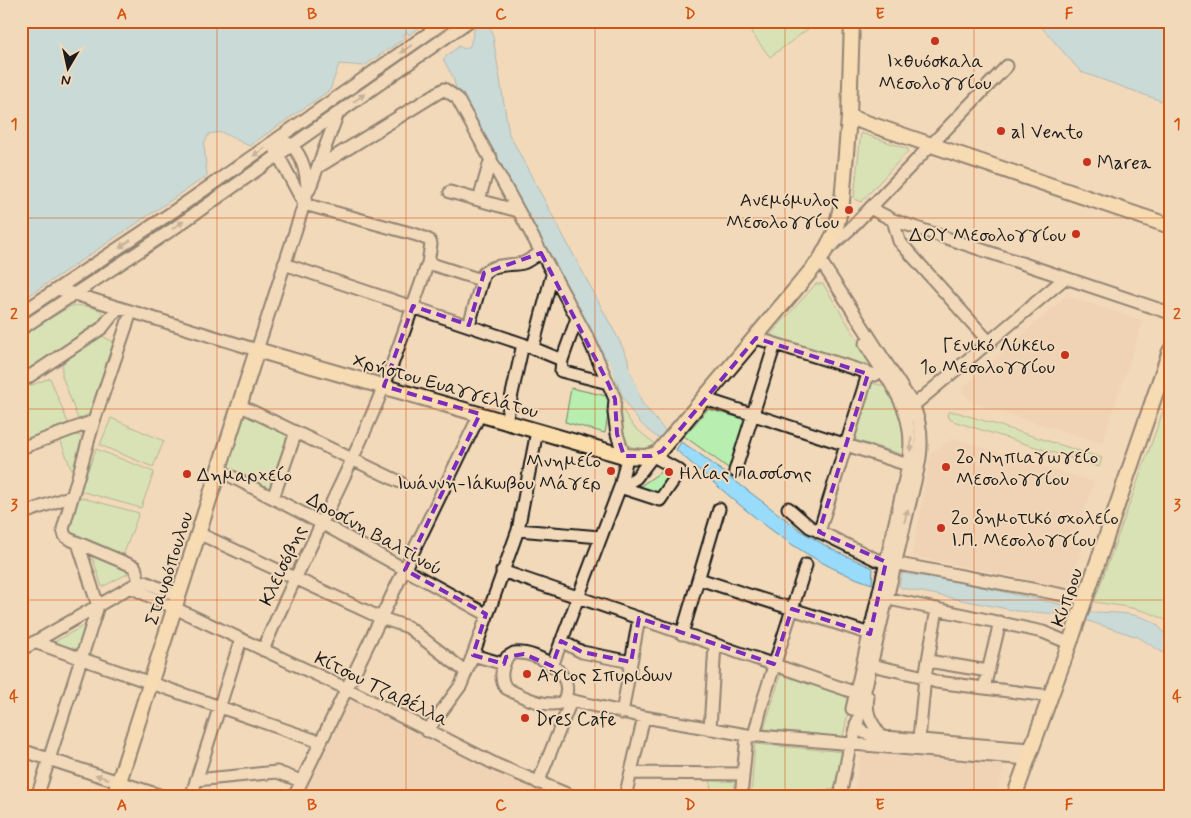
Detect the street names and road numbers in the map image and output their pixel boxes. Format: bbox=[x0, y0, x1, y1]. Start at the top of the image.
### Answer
street label: Χρήστου Ευαγγελάτου bbox=[350, 348, 541, 425]
street label: Δροσίνη Βαλτινού bbox=[302, 487, 446, 582]
street label: Σταυρόπουλου bbox=[139, 509, 200, 628]
street label: Κλεισόβης bbox=[254, 521, 313, 610]
street label: Κύπρου bbox=[1046, 565, 1089, 630]
street label: Κίτσου Τζαβέλλα bbox=[310, 646, 452, 733]

